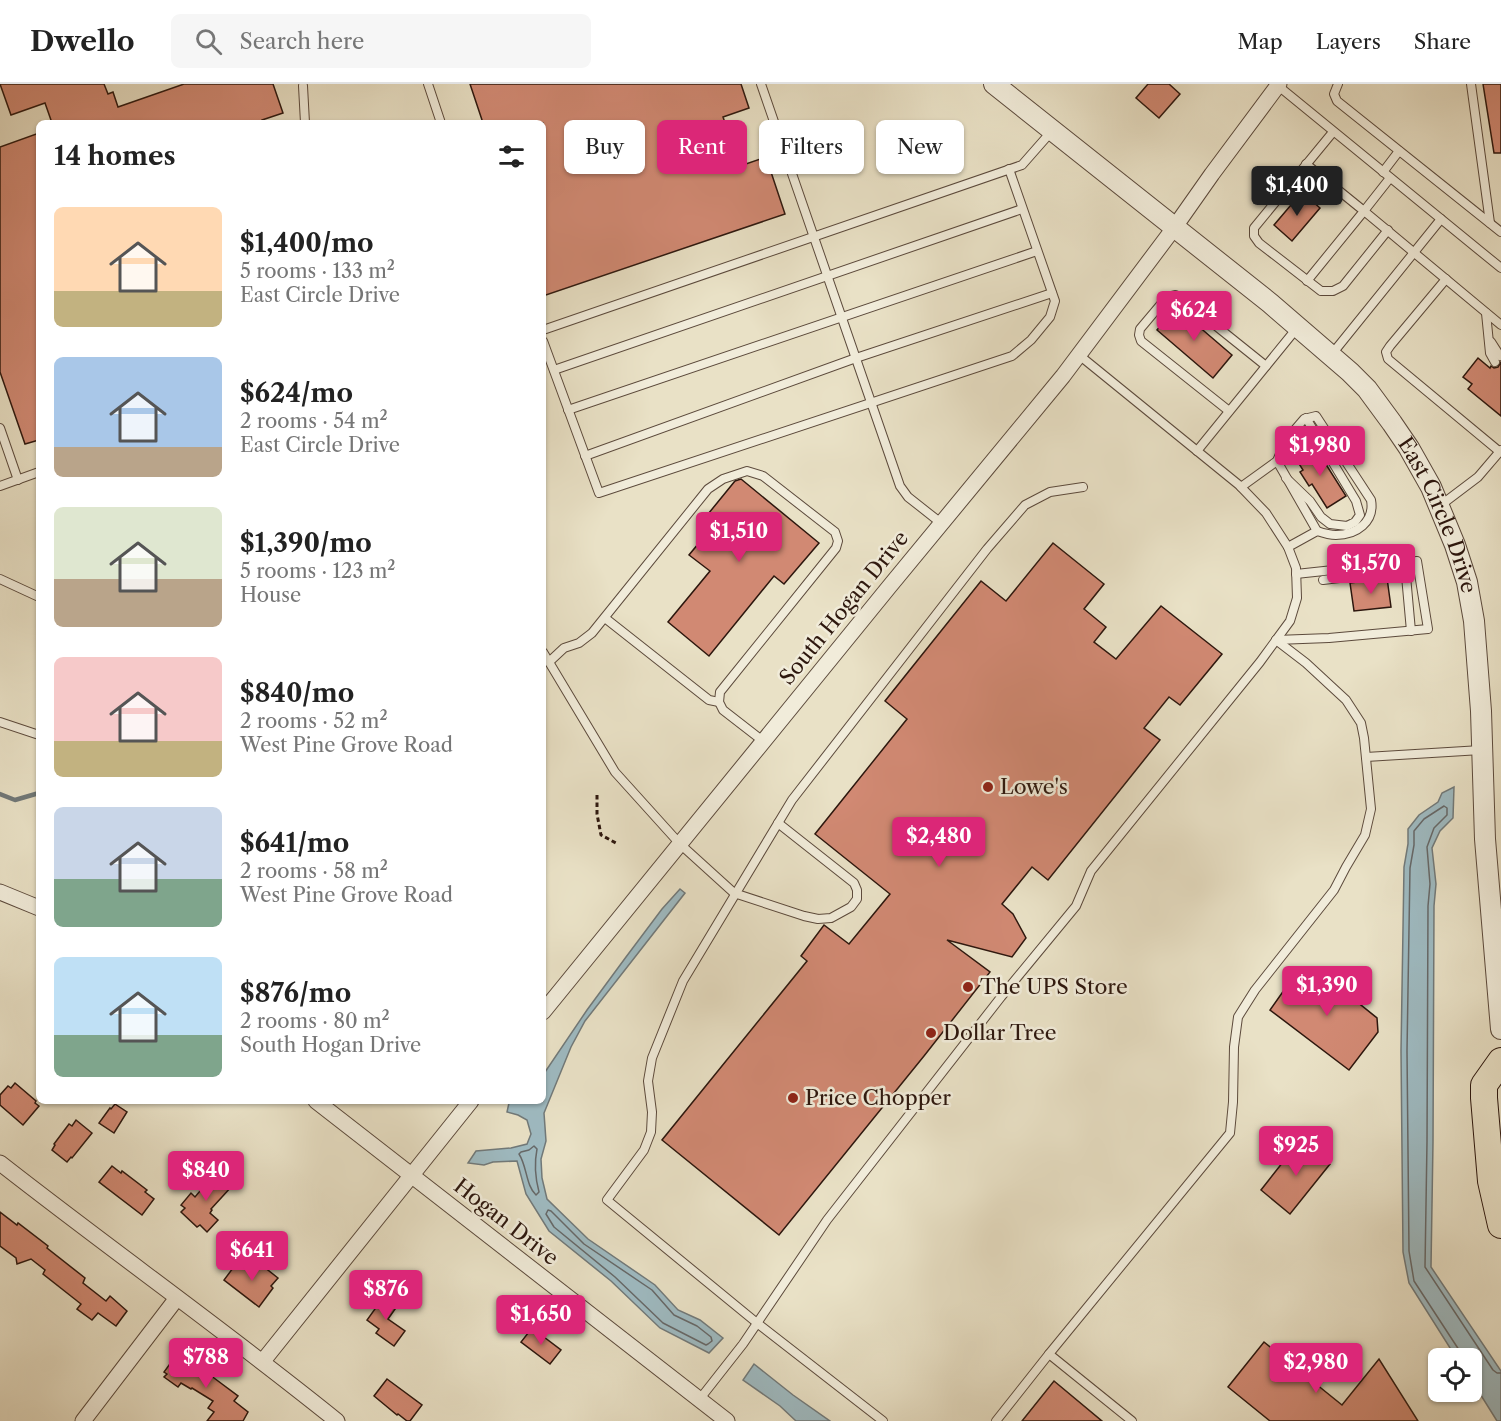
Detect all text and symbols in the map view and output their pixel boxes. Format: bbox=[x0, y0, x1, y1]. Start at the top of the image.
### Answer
search box bbox=[171, 14, 591, 68]
text: Dwello bbox=[30, 24, 135, 58]
icon: search bbox=[192, 25, 225, 58]
text: Search here bbox=[240, 28, 364, 55]
text: Map bbox=[1238, 29, 1283, 54]
text: Layers bbox=[1316, 29, 1381, 54]
text: Share bbox=[1414, 29, 1471, 54]
chip: Buy bbox=[564, 120, 645, 174]
chip: Rent bbox=[657, 120, 747, 174]
chip: Filters bbox=[759, 120, 864, 174]
chip: New bbox=[876, 120, 964, 174]
text: 14 homes bbox=[54, 140, 176, 172]
icon: filters bbox=[495, 140, 528, 173]
pin: $1,400 bbox=[1248, 166, 1346, 217]
text: $1,400 bbox=[1266, 173, 1329, 197]
text: $1,400/mo bbox=[240, 227, 374, 259]
icon: home bbox=[102, 231, 174, 303]
text: 5 rooms · 133 m² bbox=[240, 259, 395, 283]
text: East Circle Drive bbox=[240, 283, 400, 307]
pin: $624 bbox=[1158, 291, 1230, 342]
text: $624 bbox=[1171, 298, 1217, 322]
text: $624/mo bbox=[240, 377, 353, 409]
icon: home bbox=[102, 381, 174, 453]
text: 2 rooms · 54 m² bbox=[240, 409, 388, 433]
pin: $1,980 bbox=[1271, 426, 1369, 477]
street label: East Circle Drive bbox=[1393, 432, 1482, 595]
text: East Circle Drive bbox=[240, 433, 400, 457]
text: $1,980 bbox=[1289, 433, 1351, 457]
pin: $1,510 bbox=[690, 512, 788, 563]
text: $1,510 bbox=[710, 519, 768, 543]
street label: South Hogan Drive bbox=[774, 526, 913, 690]
text: $1,390/mo bbox=[240, 527, 372, 559]
icon: home bbox=[102, 531, 174, 603]
pin: $1,570 bbox=[1322, 544, 1420, 595]
text: $1,570 bbox=[1341, 551, 1401, 575]
text: 5 rooms · 123 m² bbox=[240, 559, 396, 583]
text: House bbox=[240, 583, 301, 607]
text: $840/mo bbox=[240, 677, 354, 709]
icon: home bbox=[102, 681, 174, 753]
text: 2 rooms · 52 m² bbox=[240, 709, 388, 733]
text: West Pine Grove Road bbox=[240, 733, 453, 757]
place label: Lowe's bbox=[1000, 774, 1068, 799]
marker: Lowe's bbox=[981, 780, 995, 794]
pin: $2,480 bbox=[890, 817, 988, 868]
text: $2,480 bbox=[906, 824, 972, 848]
text: $641/mo bbox=[240, 827, 349, 859]
icon: home bbox=[102, 831, 174, 903]
text: 2 rooms · 58 m² bbox=[240, 859, 388, 883]
text: West Pine Grove Road bbox=[240, 883, 453, 907]
pin: $1,390 bbox=[1278, 966, 1376, 1017]
text: $1,390 bbox=[1296, 973, 1358, 997]
place label: The UPS Store bbox=[980, 974, 1128, 999]
text: $876/mo bbox=[240, 977, 351, 1009]
marker: The UPS Store bbox=[961, 980, 975, 994]
icon: home bbox=[102, 981, 174, 1053]
text: 2 rooms · 80 m² bbox=[240, 1009, 390, 1033]
place label: Dollar Tree bbox=[943, 1020, 1056, 1045]
marker: Dollar Tree bbox=[924, 1026, 938, 1040]
text: South Hogan Drive bbox=[240, 1033, 421, 1057]
place label: Price Chopper bbox=[805, 1085, 951, 1110]
marker: Price Chopper bbox=[786, 1091, 800, 1105]
pin: $925 bbox=[1260, 1126, 1332, 1177]
text: $925 bbox=[1273, 1133, 1319, 1157]
pin: $840 bbox=[170, 1151, 242, 1202]
text: $840 bbox=[182, 1158, 230, 1182]
street label: Hogan Drive bbox=[449, 1173, 564, 1270]
pin: $641 bbox=[216, 1231, 288, 1282]
text: $641 bbox=[230, 1238, 274, 1262]
pin: $876 bbox=[350, 1270, 422, 1321]
text: $876 bbox=[363, 1277, 409, 1301]
pin: $1,650 bbox=[492, 1295, 590, 1346]
text: $1,650 bbox=[510, 1302, 572, 1326]
pin: $788 bbox=[170, 1338, 242, 1389]
pin: $2,980 bbox=[1267, 1343, 1365, 1394]
text: $788 bbox=[183, 1345, 229, 1369]
map controls bbox=[1428, 1348, 1482, 1402]
button: locate bbox=[1428, 1348, 1482, 1402]
text: $2,980 bbox=[1284, 1350, 1348, 1374]

